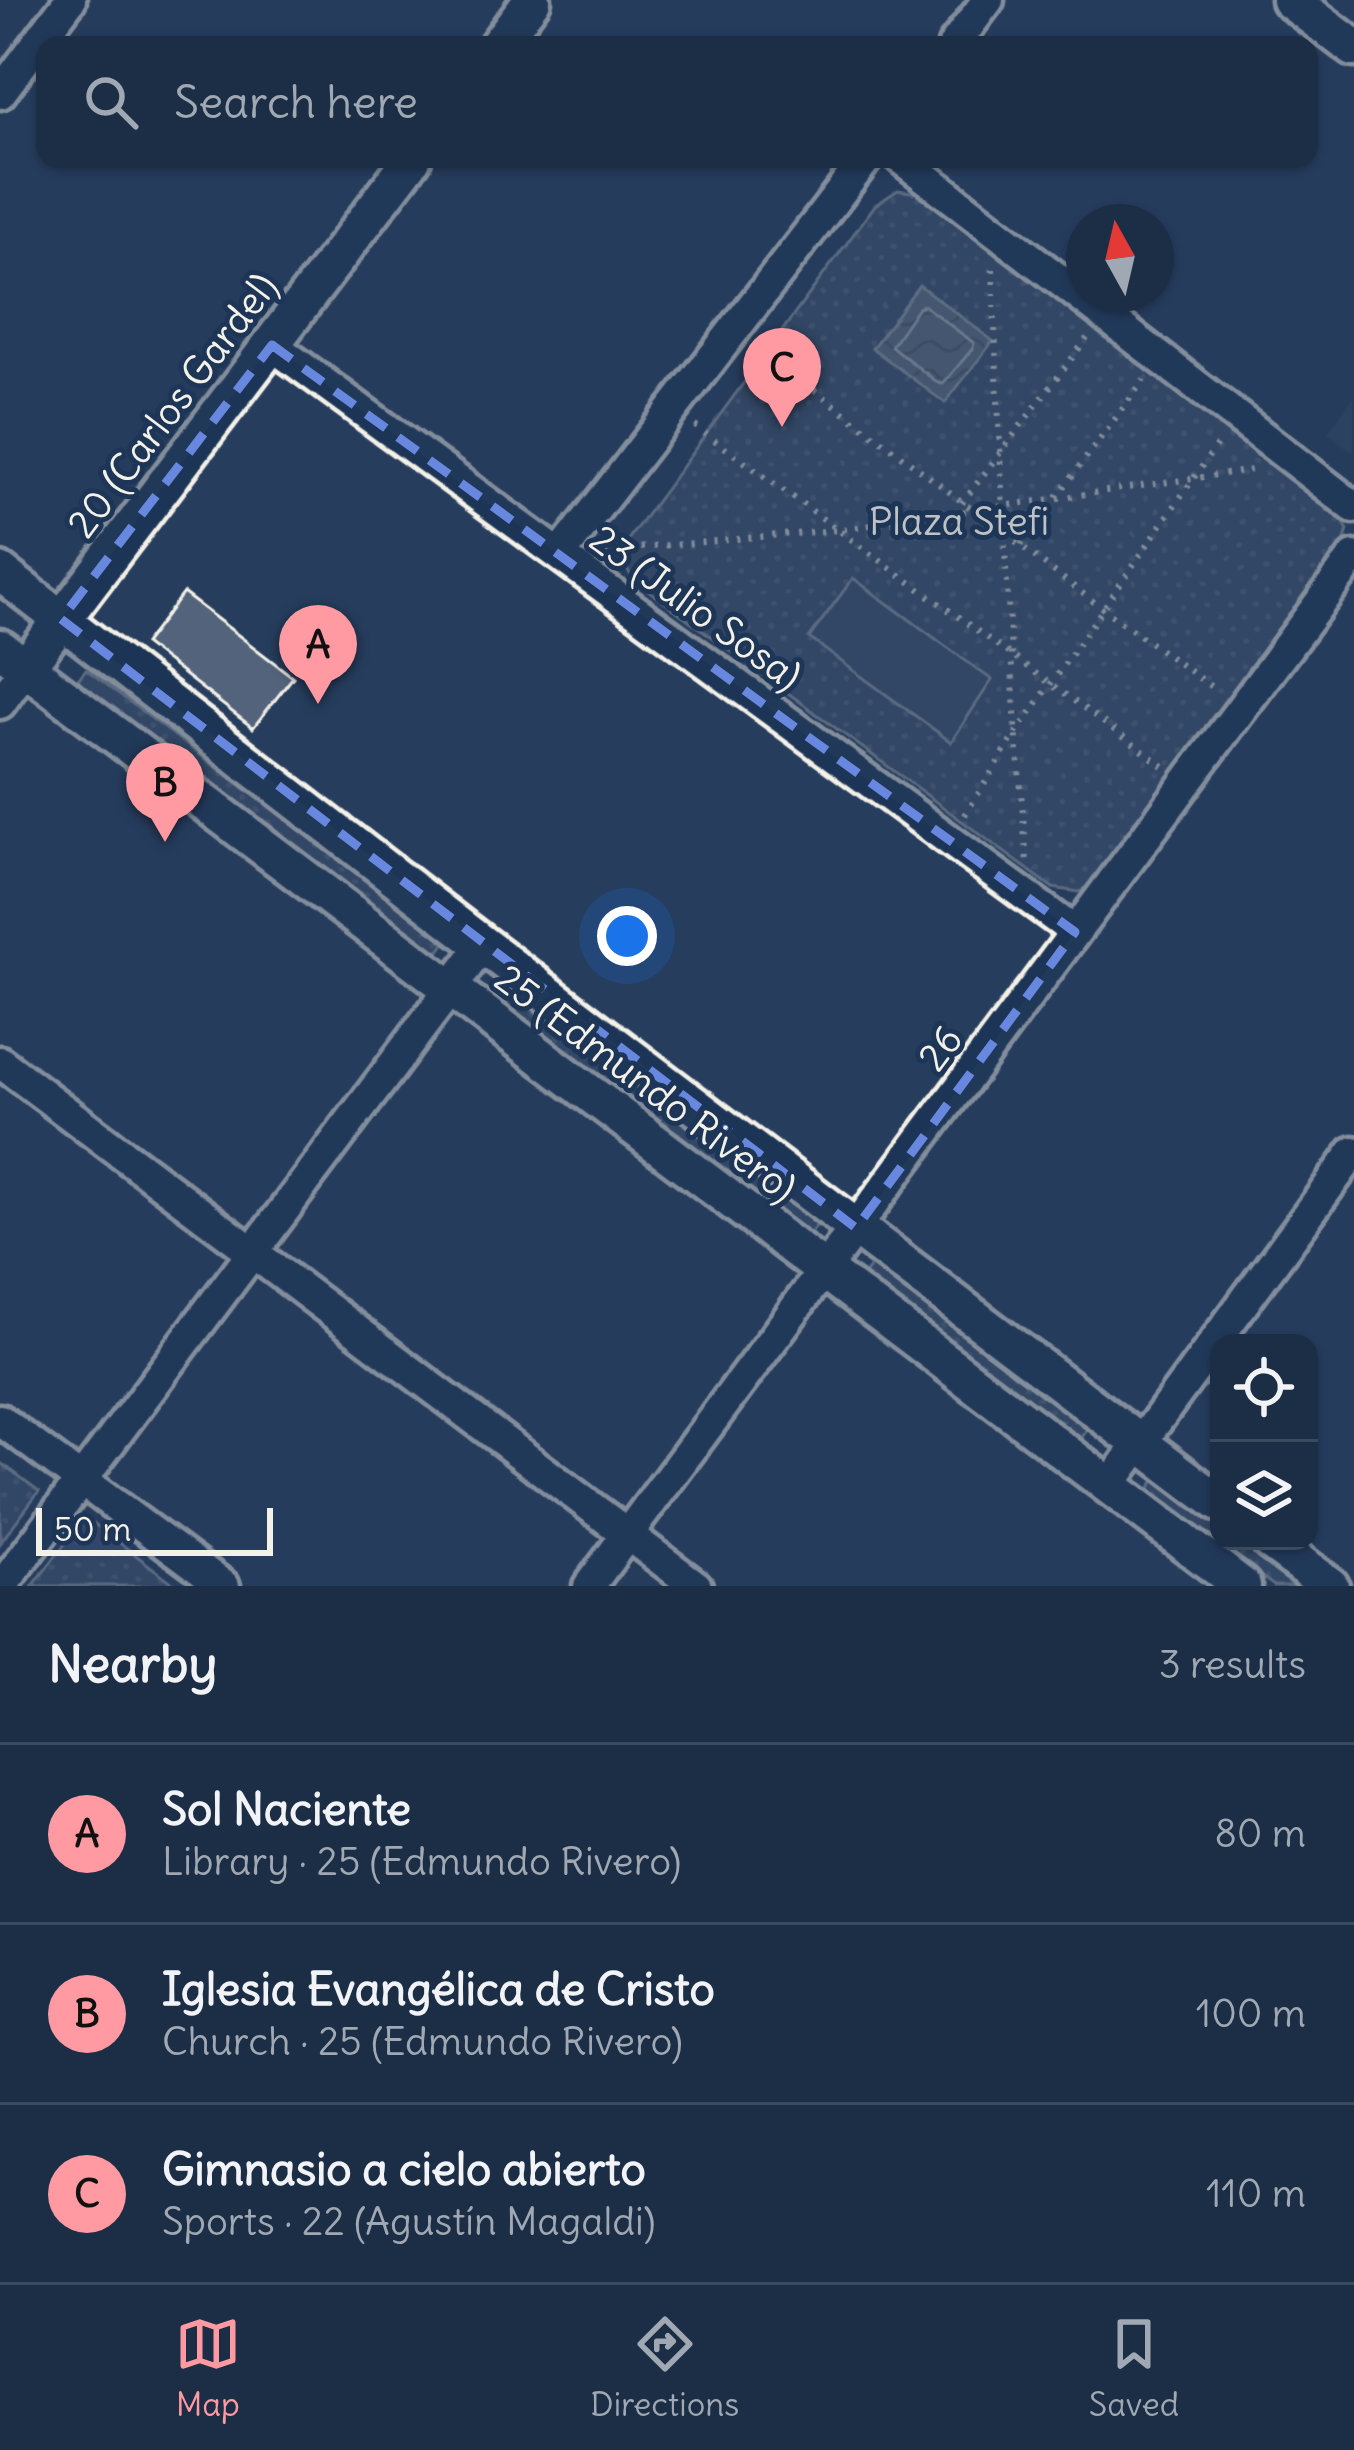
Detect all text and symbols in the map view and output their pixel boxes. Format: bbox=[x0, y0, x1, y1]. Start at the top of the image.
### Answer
search box bbox=[36, 36, 1318, 168]
icon: search bbox=[78, 69, 144, 135]
text: Search here bbox=[174, 74, 418, 130]
north arrow bbox=[1066, 204, 1174, 312]
street label: 20 (Carlos Gardel) bbox=[57, 263, 288, 547]
pin: C bbox=[743, 328, 821, 427]
park label: Plaza Stefi bbox=[869, 497, 1049, 546]
street label: 23 (Julio Sosa) bbox=[580, 514, 811, 701]
pin: A bbox=[279, 605, 357, 704]
pin: B bbox=[126, 743, 204, 842]
your location bbox=[597, 906, 657, 966]
street label: 25 (Edmundo Rivero) bbox=[485, 954, 806, 1213]
street label: 26 bbox=[908, 1016, 973, 1081]
map controls bbox=[1210, 1334, 1318, 1550]
button: locate bbox=[1210, 1334, 1318, 1442]
button: layers bbox=[1210, 1442, 1318, 1550]
scale bar bbox=[36, 1502, 273, 1555]
text: 50 m bbox=[54, 1508, 131, 1550]
text: Nearby bbox=[48, 1632, 217, 1696]
text: 3 results bbox=[1159, 1640, 1306, 1689]
text: Sol Naciente bbox=[162, 1781, 411, 1837]
text: A bbox=[74, 1809, 100, 1858]
text: 80 m bbox=[1214, 1809, 1306, 1858]
text: Library · 25 (Edmundo Rivero) bbox=[162, 1837, 681, 1886]
text: Iglesia Evangélica de Cristo bbox=[162, 1961, 715, 2017]
text: B bbox=[74, 1989, 100, 2038]
text: 100 m bbox=[1196, 1989, 1306, 2038]
text: Church · 25 (Edmundo Rivero) bbox=[162, 2017, 683, 2066]
text: Gimnasio a cielo abierto bbox=[162, 2141, 646, 2197]
text: C bbox=[74, 2169, 100, 2218]
text: 110 m bbox=[1206, 2169, 1306, 2218]
text: Sports · 22 (Agustín Magaldi) bbox=[162, 2197, 656, 2246]
tab: Map bbox=[175, 2311, 241, 2425]
tab: Directions bbox=[590, 2311, 739, 2425]
tab: Saved bbox=[1089, 2311, 1179, 2425]

